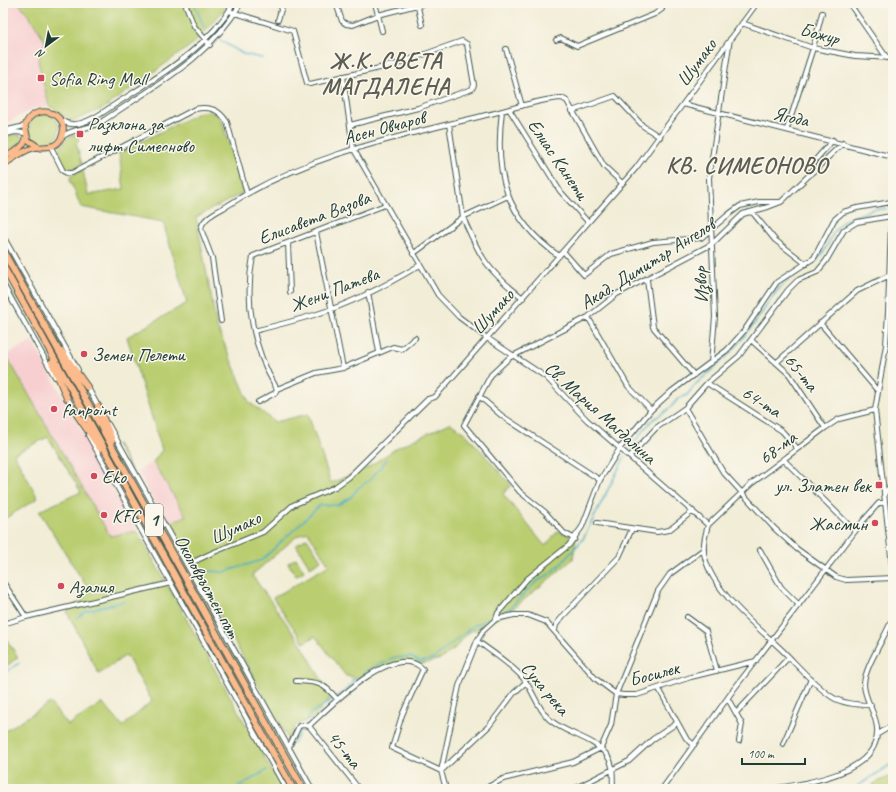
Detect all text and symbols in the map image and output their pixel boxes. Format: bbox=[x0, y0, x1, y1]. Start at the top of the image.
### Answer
street label: Божур bbox=[797, 17, 844, 51]
north arrow bbox=[26, 26, 66, 66]
street label: Шумако bbox=[672, 33, 723, 91]
text: N bbox=[32, 46, 47, 62]
district label: Ж.К. СВЕТА МАГДАЛЕНА bbox=[322, 46, 451, 101]
place label: Sofia Ring Mall bbox=[49, 67, 151, 91]
marker: Sofia Ring Mall bbox=[36, 73, 46, 83]
street label: Ягода bbox=[771, 101, 812, 133]
street label: Асен Овчаров bbox=[341, 104, 432, 150]
place label: Разклона за лифт Симеоново bbox=[88, 112, 195, 158]
street label: Елиас Канети bbox=[522, 115, 595, 206]
marker: Разклона за лифт Симеоново bbox=[75, 129, 85, 139]
district label: КВ. СИМЕОНОВО bbox=[666, 151, 830, 180]
street label: Елисавета Вазова bbox=[255, 185, 375, 250]
street label: Акад. Димитър Ангелов bbox=[576, 211, 722, 315]
street label: Жени Патева bbox=[287, 262, 383, 318]
street label: Извор bbox=[688, 264, 714, 304]
street label: Шумако bbox=[466, 283, 520, 339]
place label: Земен Пелети bbox=[92, 343, 186, 367]
marker: Земен Пелети bbox=[79, 349, 89, 359]
street label: 65-та bbox=[779, 349, 825, 398]
street label: Св. Мария Магдалина bbox=[540, 356, 662, 470]
street label: 64-та bbox=[737, 381, 787, 424]
place label: fanpoint bbox=[62, 398, 118, 422]
marker: fanpoint bbox=[49, 404, 59, 414]
street label: 68-ма bbox=[754, 425, 803, 470]
place label: Eko bbox=[102, 465, 127, 489]
marker: Eko bbox=[89, 471, 99, 481]
place label: ул. Златен век bbox=[774, 474, 873, 498]
marker: ул. Златен век bbox=[874, 480, 884, 490]
place label: KFC bbox=[112, 504, 143, 528]
road number: 1 bbox=[145, 504, 163, 536]
street label: Шумако bbox=[206, 505, 266, 550]
marker: KFC bbox=[99, 510, 109, 520]
place label: Жасмин bbox=[809, 512, 868, 536]
marker: Жасмин bbox=[870, 518, 880, 528]
street label: Околовръстен път bbox=[169, 531, 246, 643]
place label: Азалия bbox=[69, 575, 115, 599]
marker: Азалия bbox=[56, 581, 66, 591]
street label: Босилек bbox=[627, 656, 683, 692]
street label: Суха река bbox=[516, 657, 576, 722]
street label: 45-та bbox=[322, 726, 368, 775]
scale bar bbox=[742, 740, 805, 766]
text: 100 m bbox=[748, 746, 775, 762]

